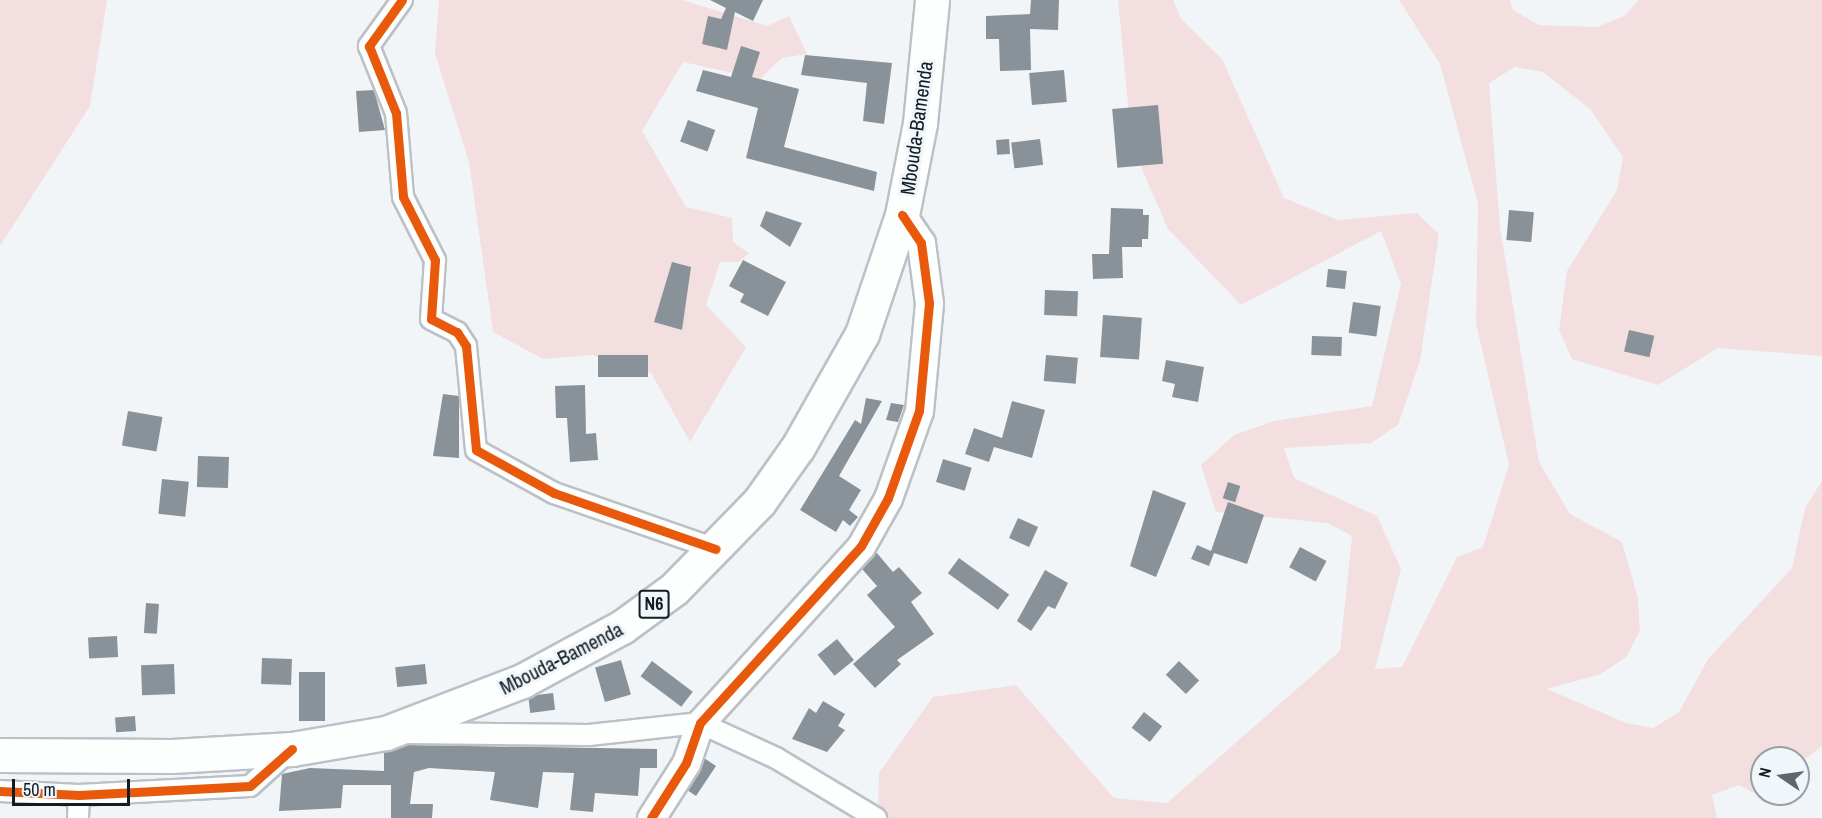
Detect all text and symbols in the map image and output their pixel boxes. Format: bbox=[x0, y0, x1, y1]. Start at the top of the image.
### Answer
street label: Mbouda-Bamenda bbox=[895, 60, 937, 196]
road number: N6 bbox=[638, 589, 670, 619]
street label: Mbouda-Bamenda bbox=[495, 617, 627, 699]
north arrow bbox=[1750, 746, 1810, 806]
text: N bbox=[1753, 765, 1776, 780]
scale bar bbox=[15, 767, 134, 805]
text: 50 m bbox=[23, 777, 56, 802]

